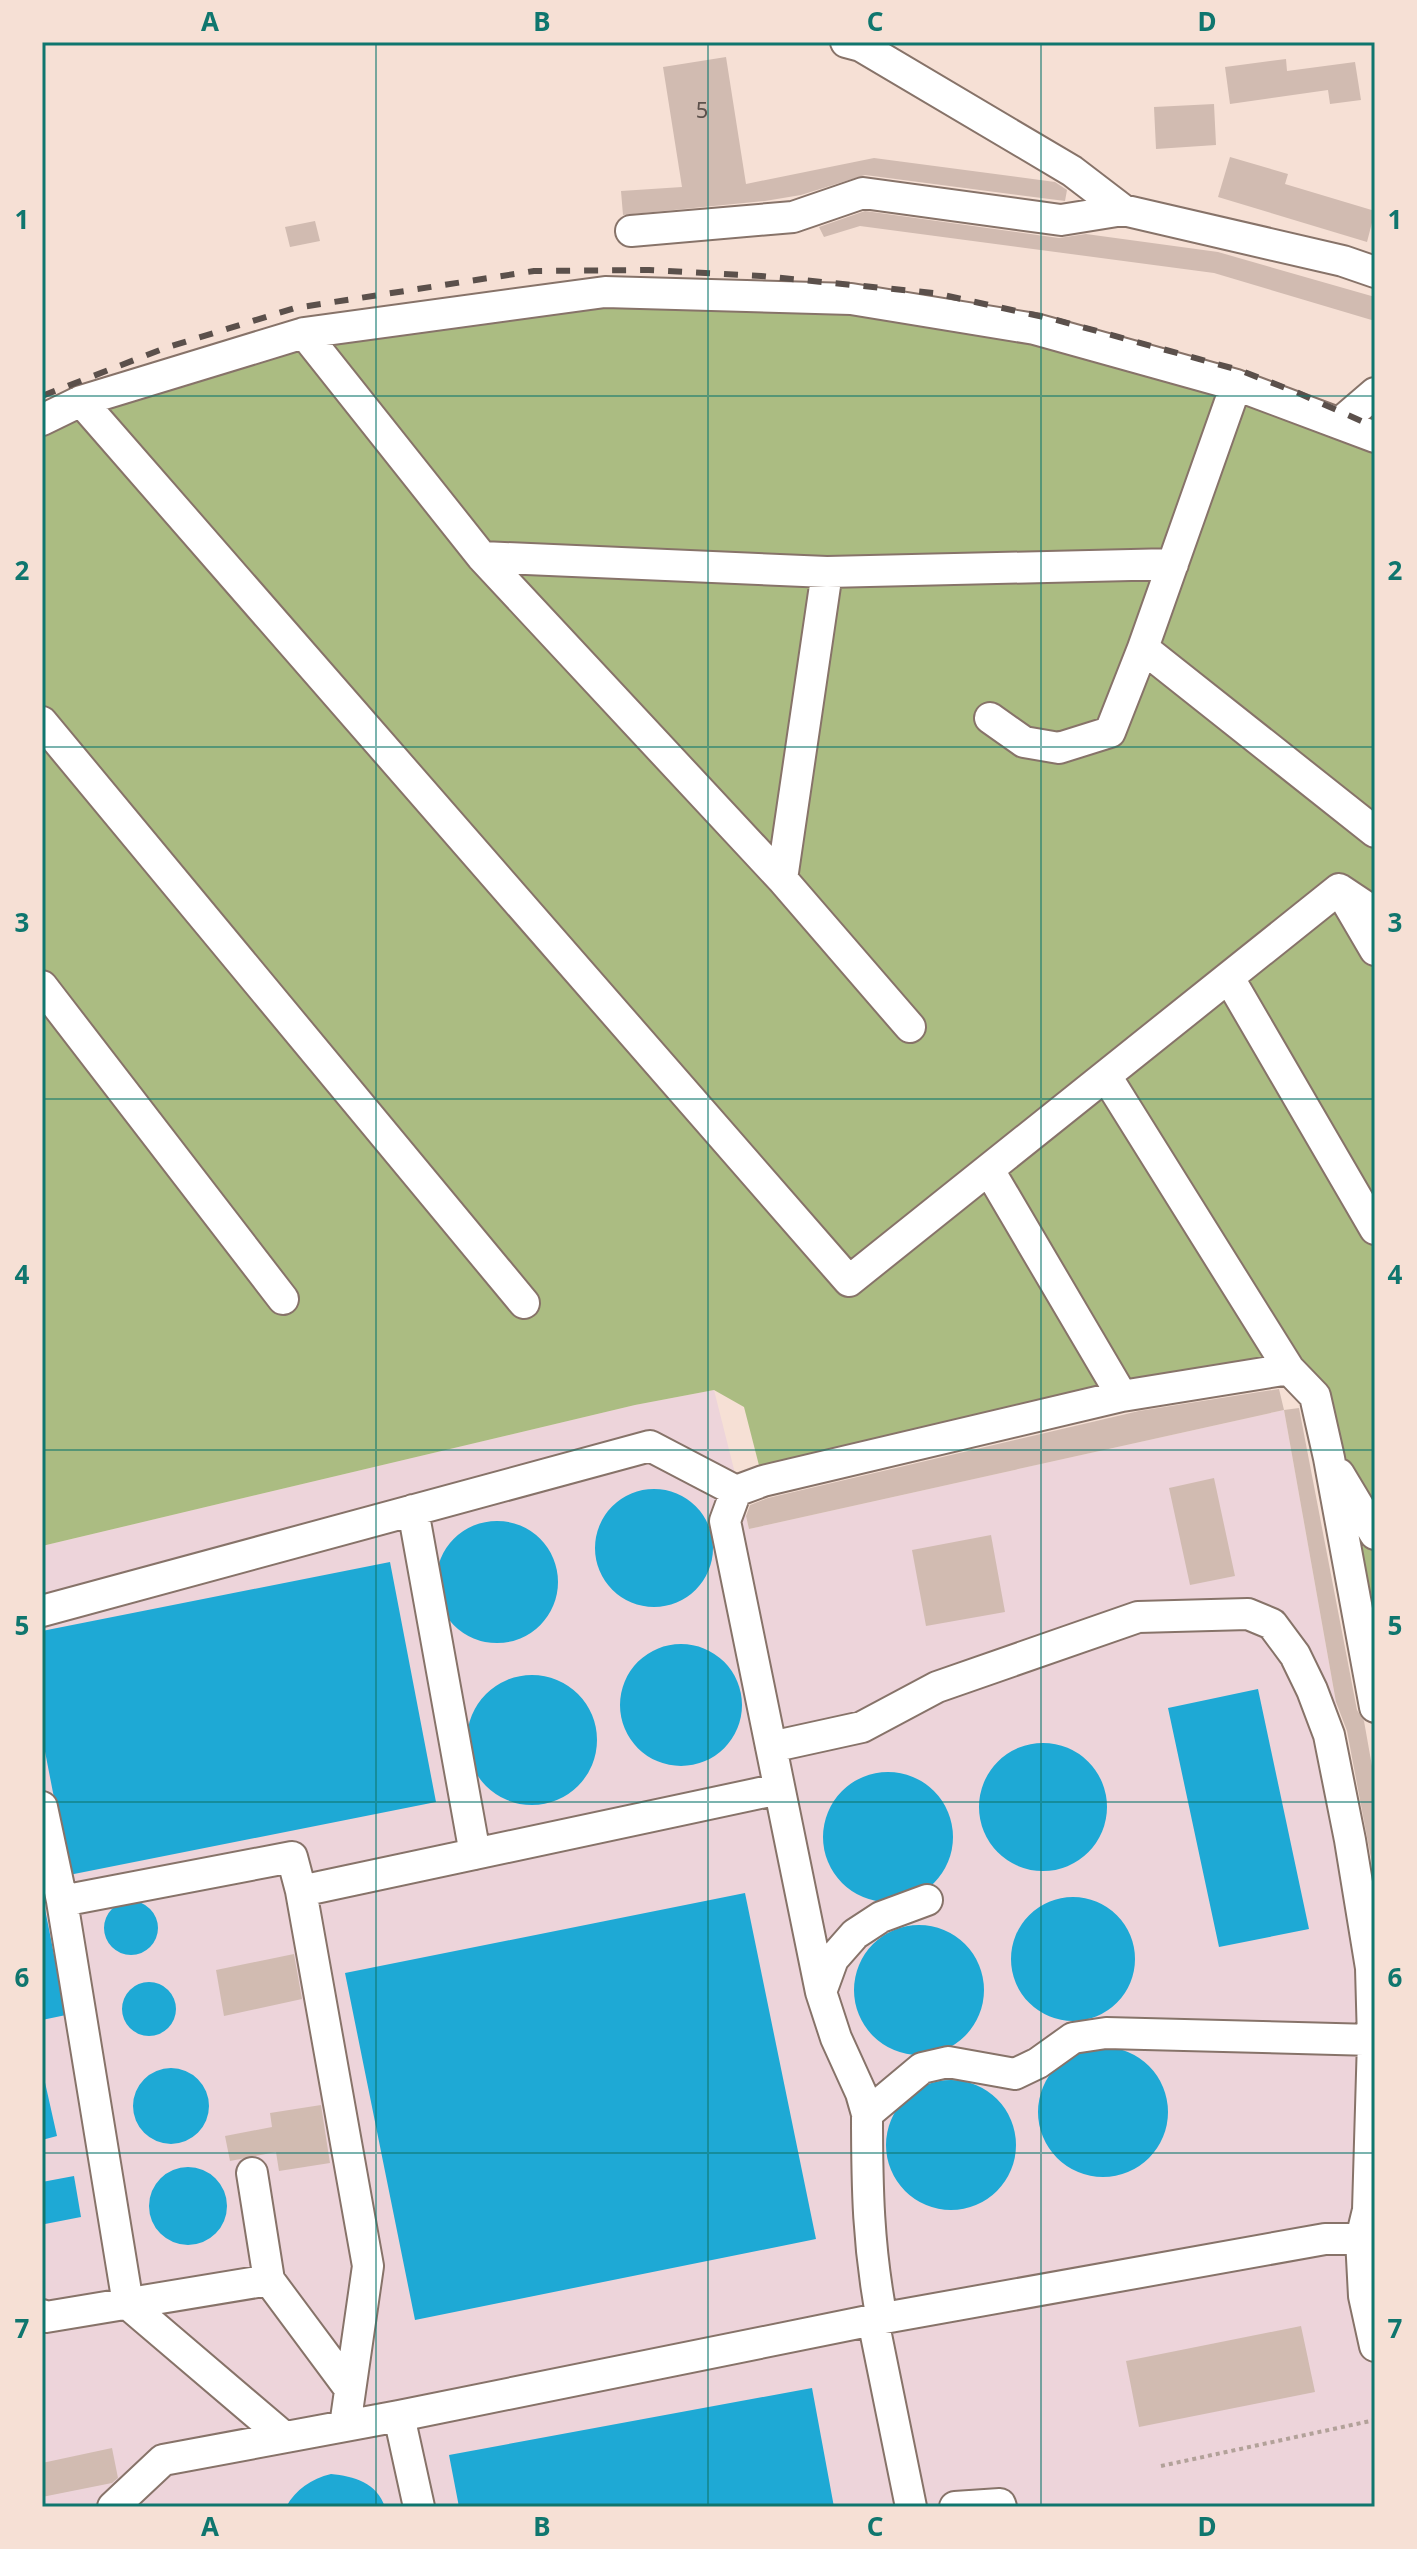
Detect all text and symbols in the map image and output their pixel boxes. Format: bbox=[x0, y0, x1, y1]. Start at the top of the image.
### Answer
text: A bbox=[201, 3, 219, 39]
text: B bbox=[533, 3, 551, 39]
text: C bbox=[867, 3, 883, 39]
text: D bbox=[1197, 3, 1217, 39]
house number: 5 bbox=[696, 94, 708, 124]
text: 1 bbox=[15, 201, 29, 237]
text: 1 bbox=[1388, 201, 1402, 237]
text: 2 bbox=[15, 552, 30, 588]
text: 2 bbox=[1388, 552, 1403, 588]
text: 3 bbox=[15, 904, 29, 940]
text: 3 bbox=[1388, 904, 1402, 940]
text: 4 bbox=[15, 1256, 30, 1292]
text: 4 bbox=[1388, 1256, 1403, 1292]
text: 5 bbox=[15, 1607, 29, 1643]
text: 5 bbox=[1388, 1607, 1402, 1643]
text: 6 bbox=[15, 1959, 30, 1995]
text: 6 bbox=[1388, 1959, 1403, 1995]
text: 7 bbox=[15, 2310, 30, 2346]
text: 7 bbox=[1388, 2310, 1403, 2346]
text: A bbox=[201, 2508, 219, 2544]
text: B bbox=[533, 2508, 551, 2544]
text: C bbox=[867, 2508, 883, 2544]
text: D bbox=[1197, 2508, 1217, 2544]

